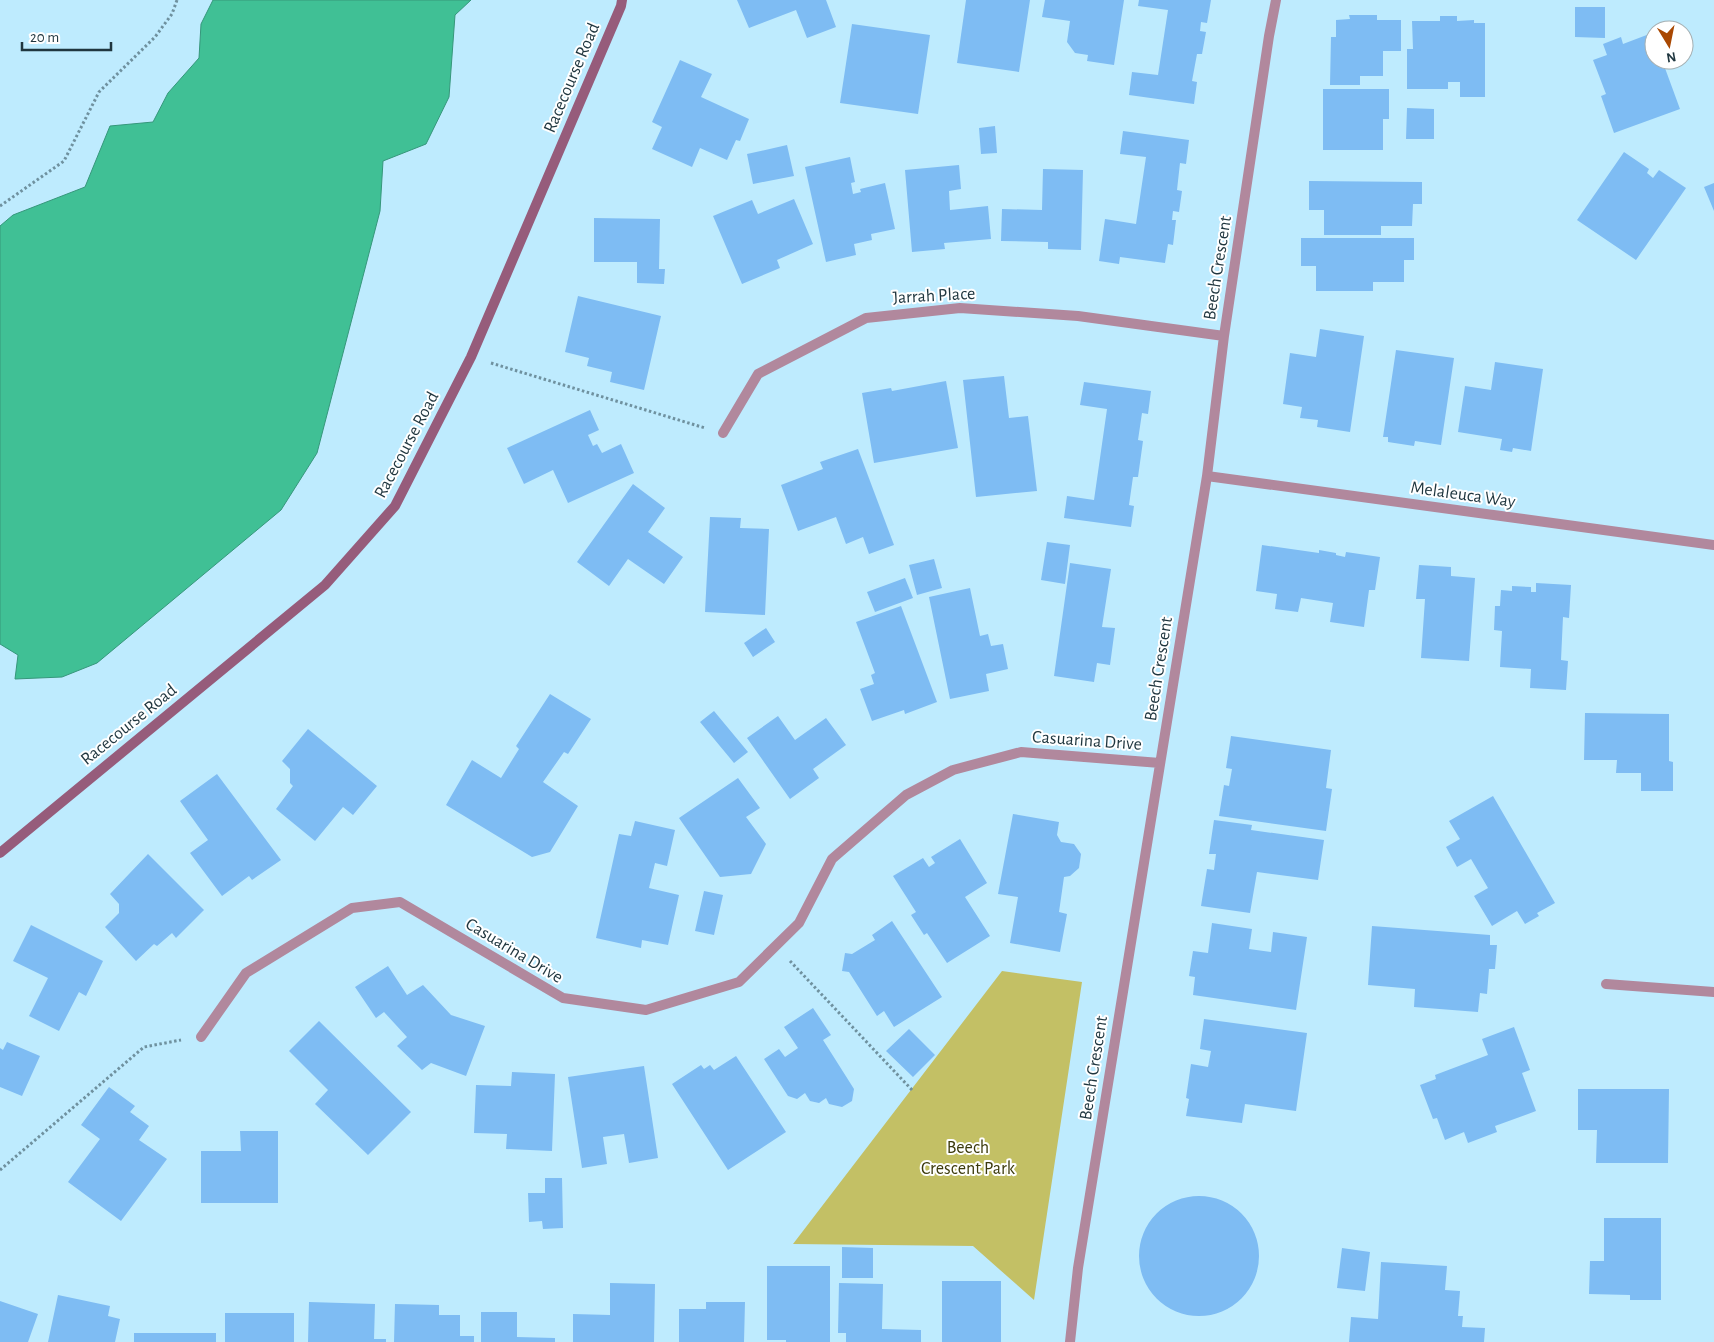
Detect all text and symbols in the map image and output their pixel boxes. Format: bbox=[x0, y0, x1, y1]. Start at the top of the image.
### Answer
scale bar bbox=[22, 20, 111, 52]
street label: Racecourse Road bbox=[541, 20, 603, 136]
north arrow bbox=[1644, 20, 1694, 70]
text: 20 m bbox=[30, 30, 59, 45]
text: N bbox=[1665, 49, 1677, 65]
street label: Beech Crescent bbox=[1201, 214, 1235, 321]
street label: Jarrah Place bbox=[892, 285, 976, 307]
street label: Racecourse Road bbox=[371, 389, 443, 501]
street label: Melaleuca Way bbox=[1409, 479, 1517, 511]
street label: Beech Crescent bbox=[1142, 615, 1176, 722]
street label: Racecourse Road bbox=[78, 681, 180, 769]
street label: Casuarina Drive bbox=[1032, 728, 1142, 754]
street label: Casuarina Drive bbox=[462, 915, 566, 987]
street label: Beech Crescent bbox=[1077, 1014, 1111, 1121]
park label: Beech Crescent Park bbox=[921, 1139, 1016, 1178]

